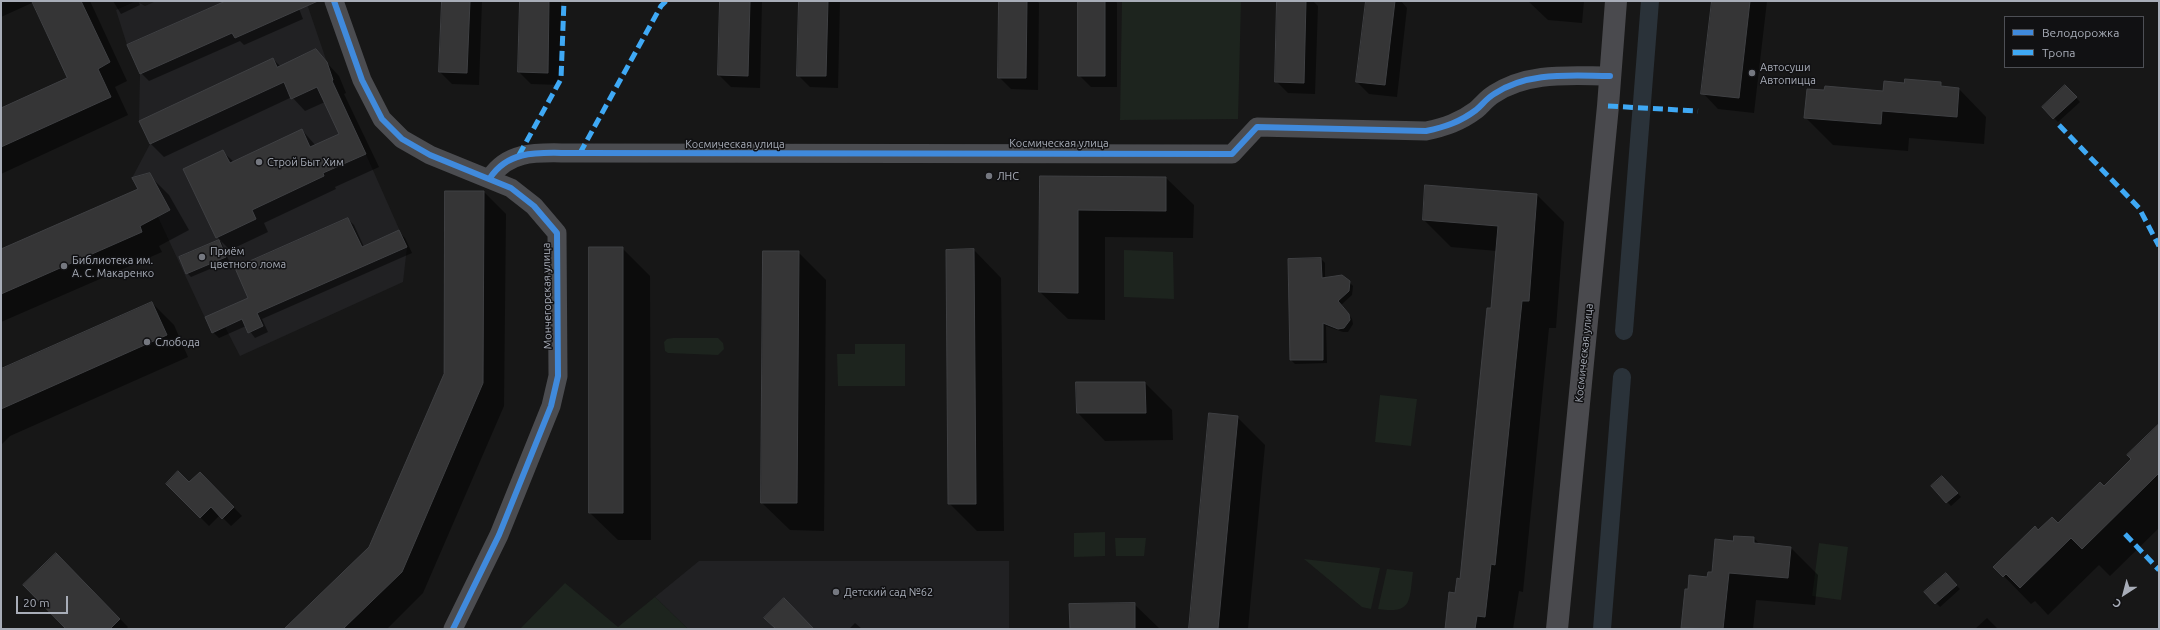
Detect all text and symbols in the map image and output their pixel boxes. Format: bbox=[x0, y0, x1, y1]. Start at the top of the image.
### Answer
legend bbox=[2004, 16, 2144, 68]
text: Велодорожка bbox=[2042, 26, 2119, 39]
text: Тропа bbox=[2042, 46, 2075, 59]
place label: Автосуши Автопицца bbox=[1760, 60, 1816, 86]
marker: Автосуши Автопицца bbox=[1747, 68, 1757, 78]
street label: Космическая улица bbox=[1009, 136, 1109, 150]
street label: Космическая улица bbox=[685, 137, 785, 151]
place label: Строй Быт Хим bbox=[267, 155, 344, 169]
marker: Строй Быт Хим bbox=[254, 157, 264, 167]
place label: ЛНС bbox=[997, 169, 1019, 183]
marker: ЛНС bbox=[984, 171, 994, 181]
street label: Мончегорская улица bbox=[539, 243, 555, 349]
place label: Приём цветного лома bbox=[210, 244, 286, 270]
marker: Приём цветного лома bbox=[197, 252, 207, 262]
place label: Библиотека им. А. С. Макаренко bbox=[72, 253, 154, 279]
marker: Библиотека им. А. С. Макаренко bbox=[59, 261, 69, 271]
street label: Космическая улица bbox=[1572, 303, 1596, 403]
place label: Слобода bbox=[155, 335, 200, 349]
marker: Слобода bbox=[142, 337, 152, 347]
north arrow bbox=[2104, 574, 2144, 614]
place label: Детский сад №62 bbox=[844, 585, 933, 599]
marker: Детский сад №62 bbox=[831, 587, 841, 597]
scale bar bbox=[18, 588, 70, 614]
text: 20 m bbox=[23, 596, 50, 609]
text: С bbox=[2111, 597, 2123, 611]

